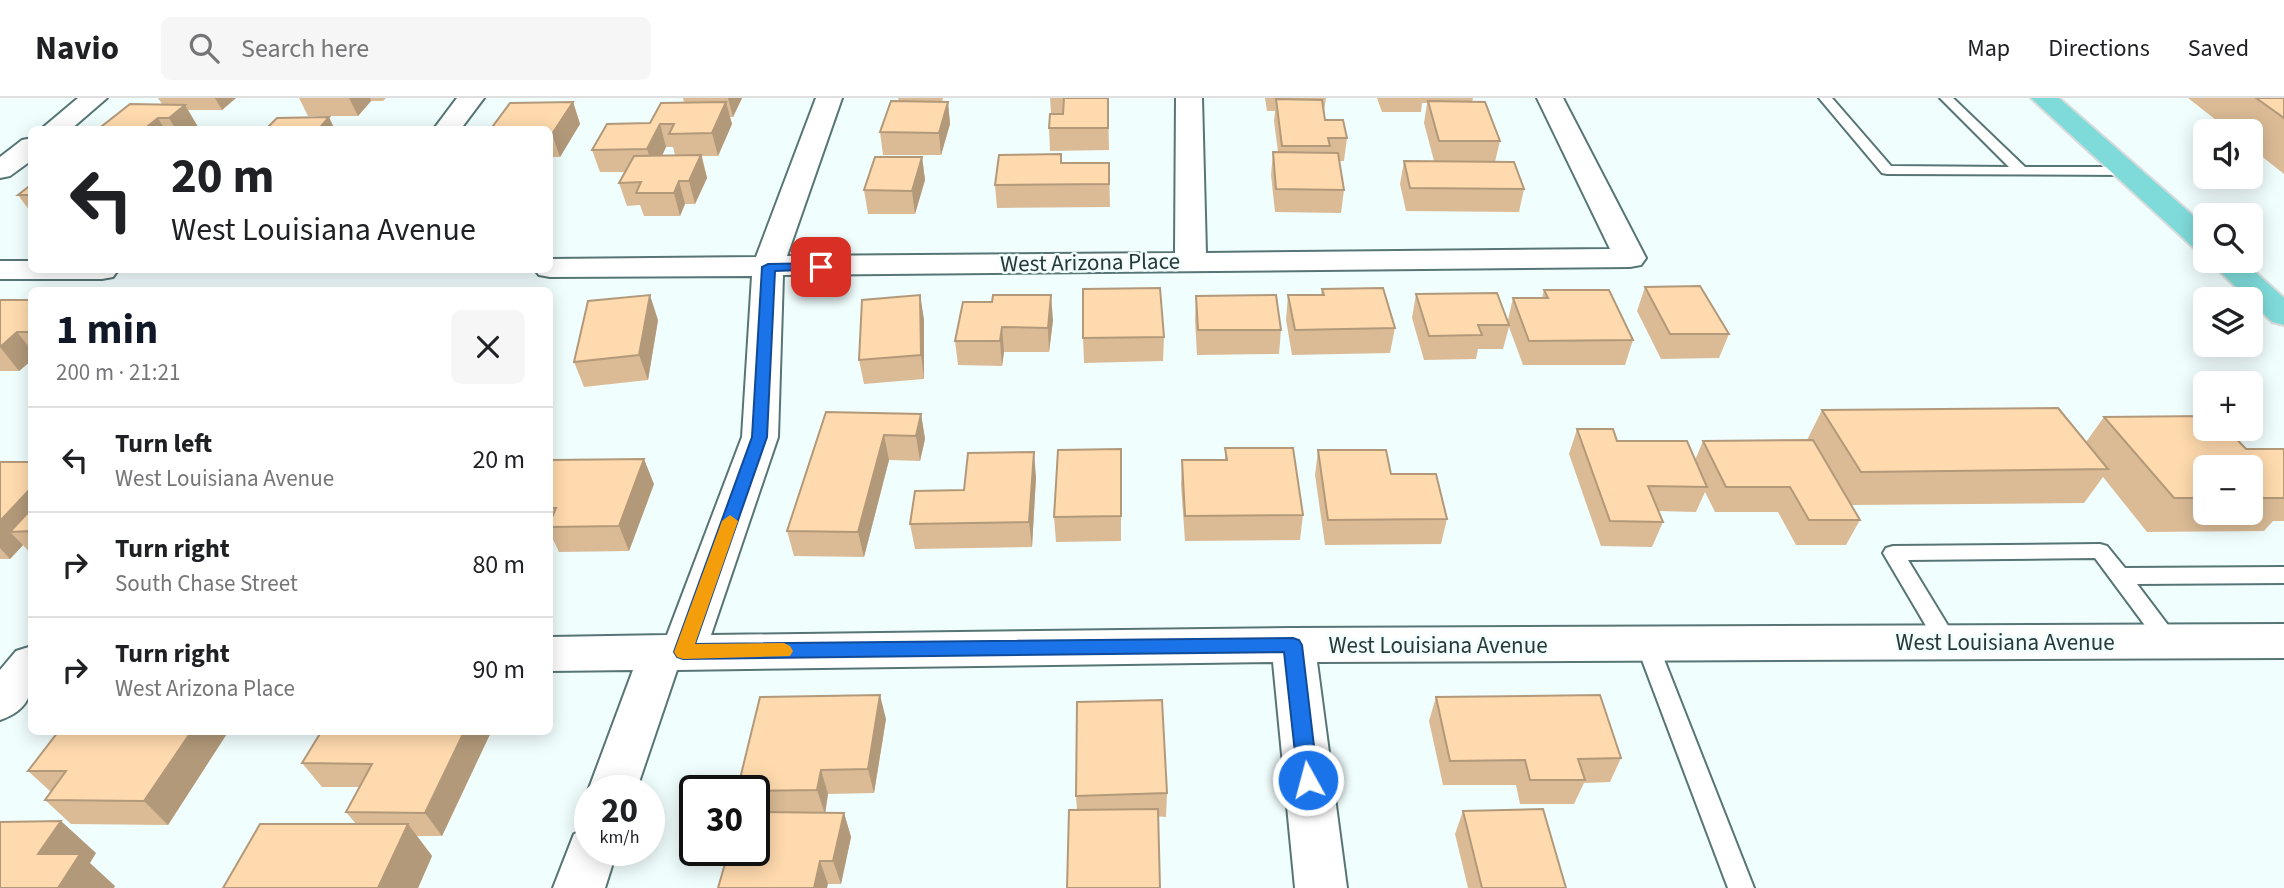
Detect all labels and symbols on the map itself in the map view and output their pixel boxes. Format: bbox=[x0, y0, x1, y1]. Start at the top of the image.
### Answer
pin bbox=[791, 237, 851, 297]
street label: West Arizona Place bbox=[1000, 244, 1180, 281]
street label: West Louisiana Avenue bbox=[1895, 626, 2115, 659]
street label: West Louisiana Avenue bbox=[1328, 629, 1548, 662]
position arrow bbox=[1271, 743, 1345, 817]
speed limit sign: 30 bbox=[679, 775, 770, 866]

